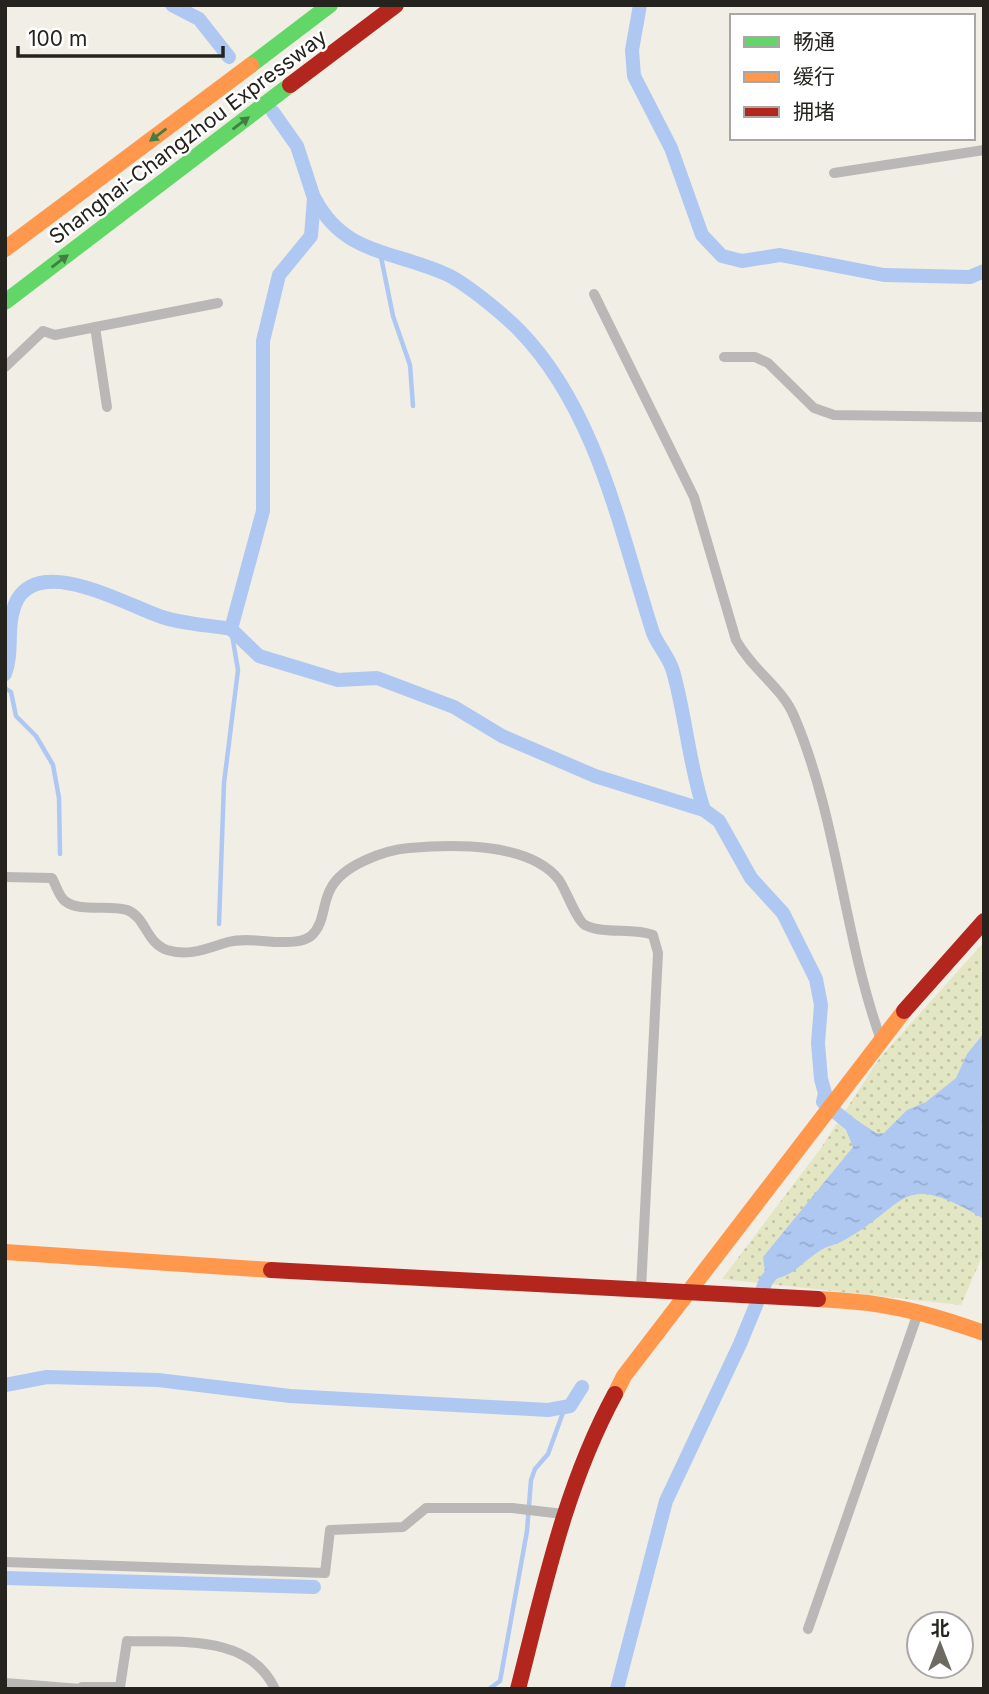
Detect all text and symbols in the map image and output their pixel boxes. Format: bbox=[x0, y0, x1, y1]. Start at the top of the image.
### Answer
scale bar bbox=[18, 14, 222, 58]
legend bbox=[730, 14, 975, 140]
street label: Shanghai-Changzhou Expressway bbox=[44, 24, 332, 249]
text: 100 m bbox=[28, 26, 87, 51]
text: 畅通 bbox=[793, 29, 835, 54]
text: 缓行 bbox=[793, 64, 835, 89]
text: 拥堵 bbox=[793, 99, 835, 124]
one-way arrow bbox=[231, 116, 249, 131]
one-way arrow bbox=[149, 127, 167, 141]
one-way arrow bbox=[50, 254, 69, 268]
north arrow bbox=[905, 1610, 975, 1680]
text: 北 bbox=[930, 1617, 950, 1640]

